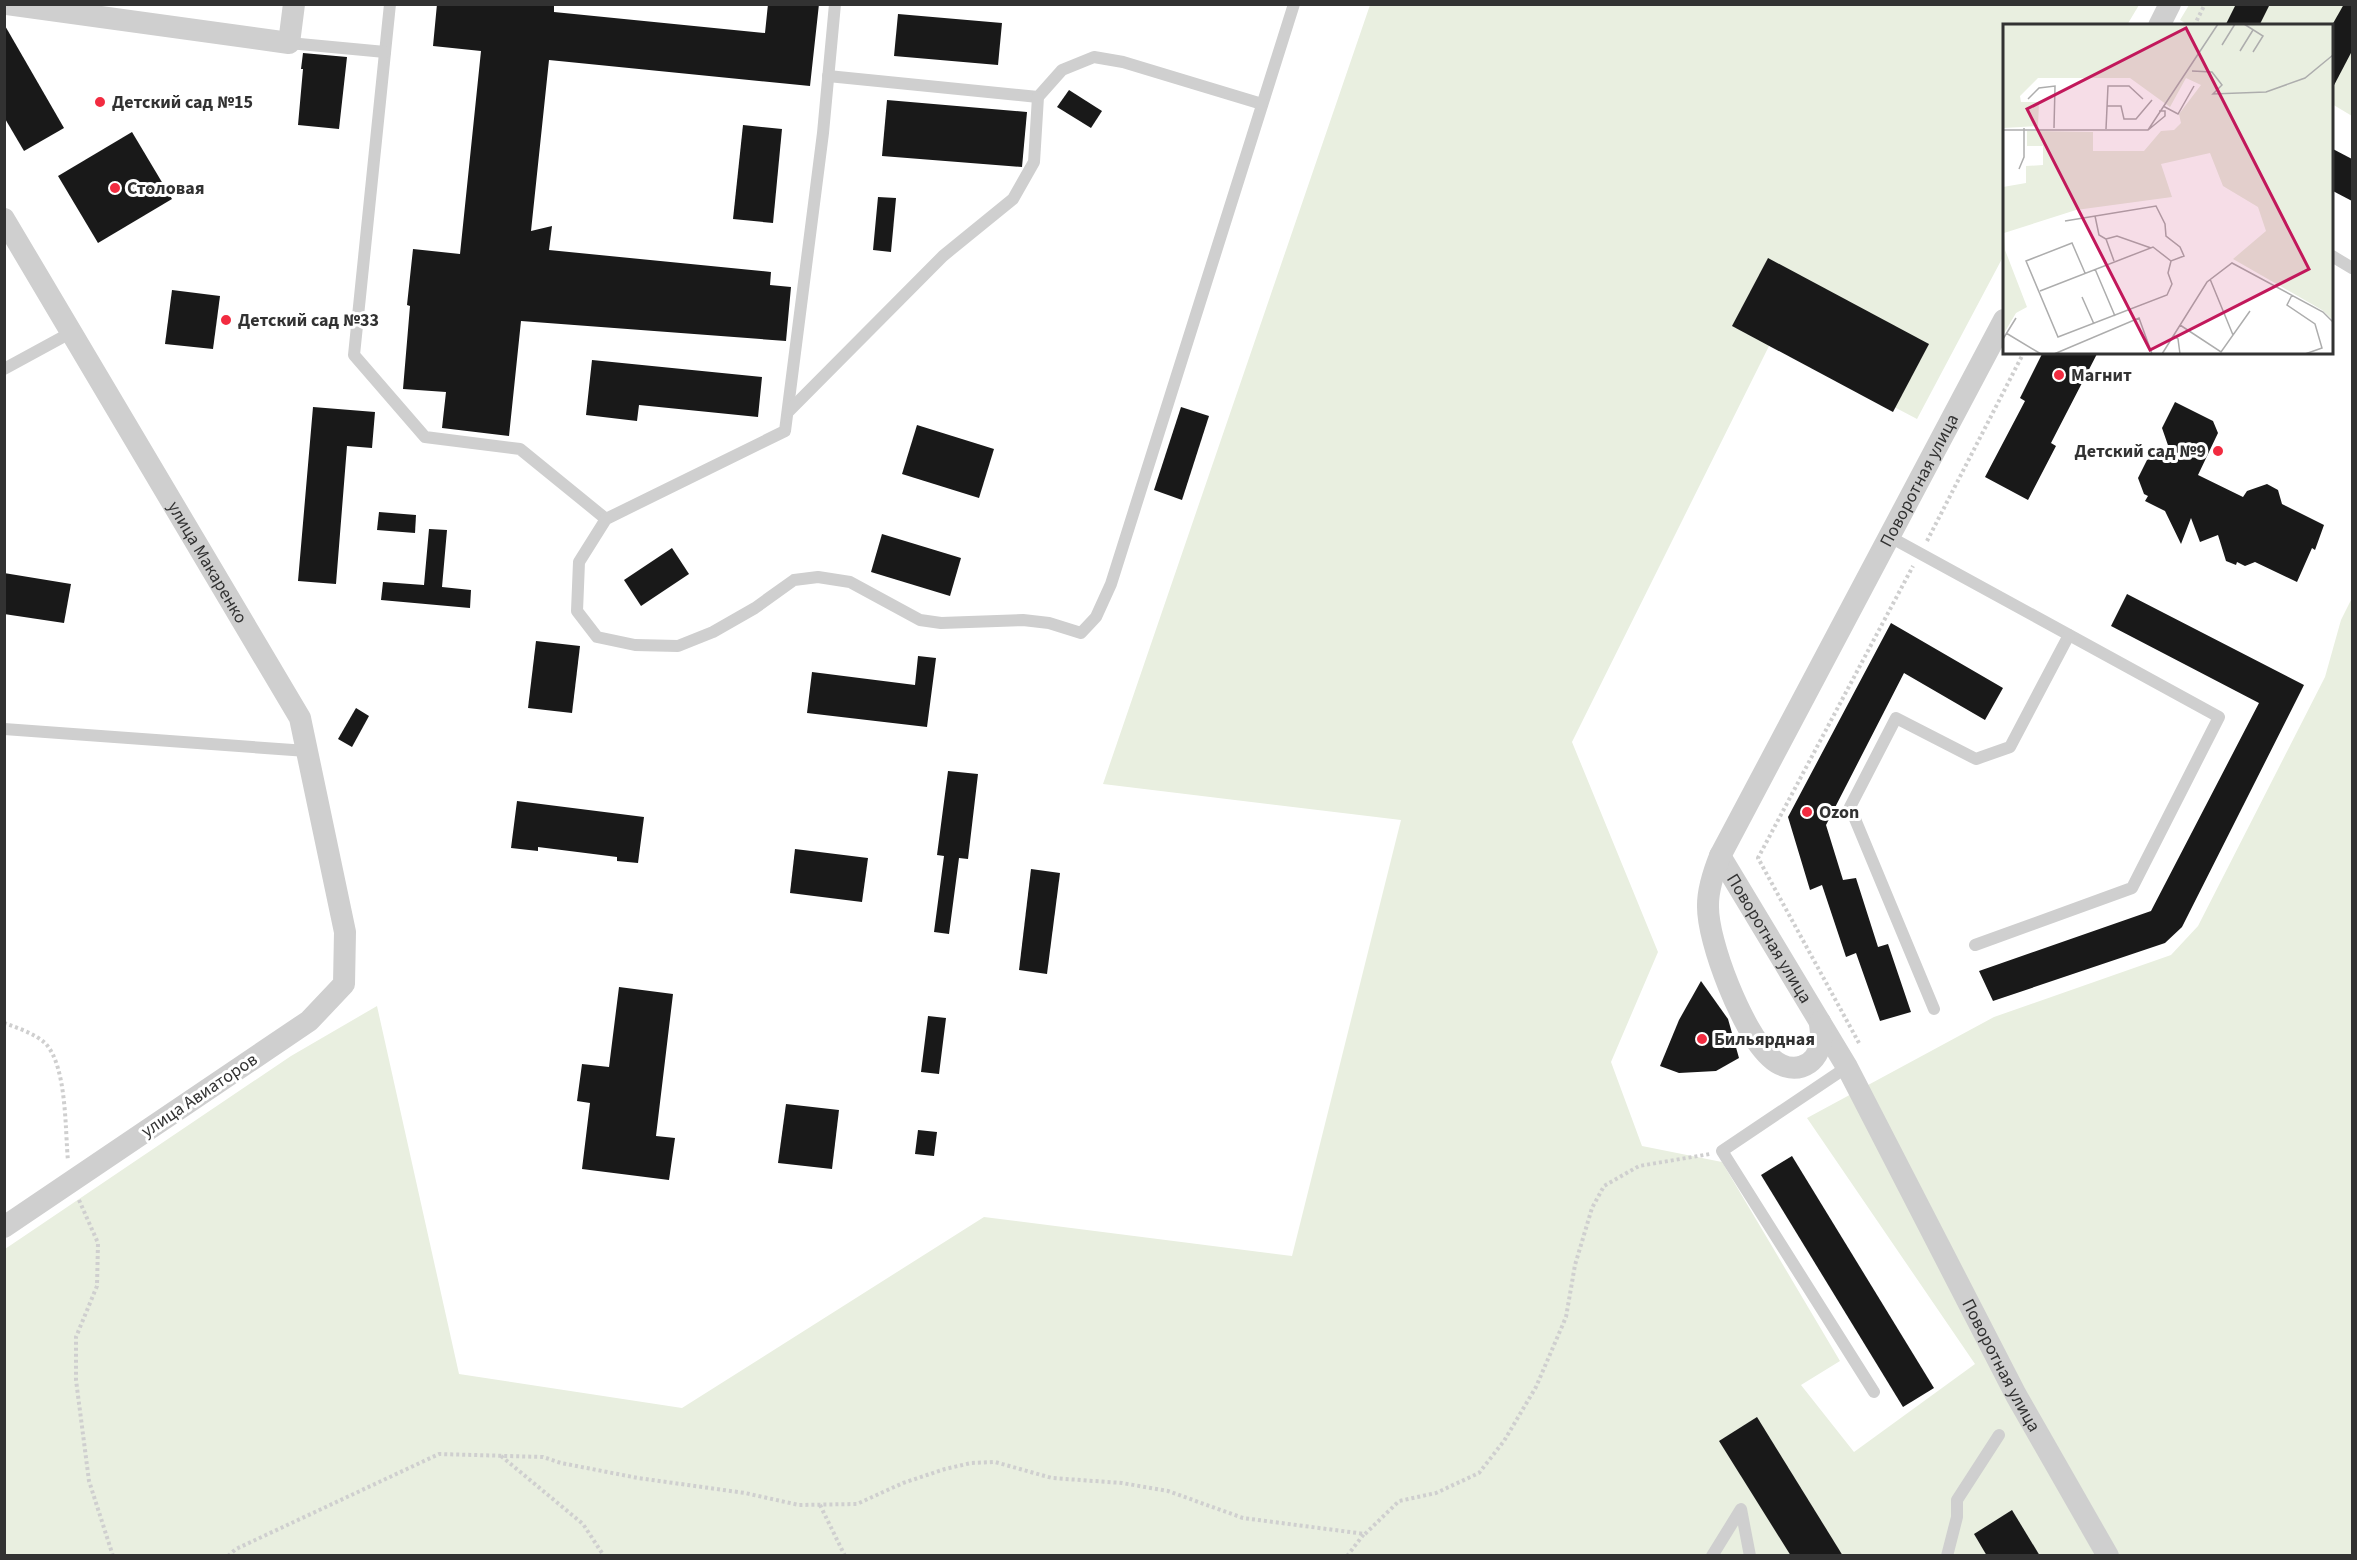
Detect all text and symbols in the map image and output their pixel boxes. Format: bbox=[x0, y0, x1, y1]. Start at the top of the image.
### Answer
inset map bbox=[2003, 24, 2333, 354]
place label: Детский сад №15 bbox=[112, 90, 253, 115]
marker: Детский сад №15 bbox=[93, 95, 107, 109]
place label: Столовая bbox=[127, 176, 204, 201]
marker: Столовая bbox=[108, 181, 122, 195]
place label: Детский сад №33 bbox=[238, 308, 379, 333]
marker: Детский сад №33 bbox=[219, 313, 233, 327]
place label: Магнит bbox=[2071, 363, 2132, 388]
marker: Магнит bbox=[2052, 368, 2066, 382]
street label: Поворотная улица bbox=[1874, 410, 1965, 551]
place label: Детский сад №9 bbox=[2074, 439, 2206, 464]
marker: Детский сад №9 bbox=[2211, 444, 2225, 458]
street label: улица Макаренко bbox=[161, 497, 253, 628]
place label: Ozon bbox=[1819, 800, 1859, 825]
marker: Ozon bbox=[1800, 805, 1814, 819]
street label: Поворотная улица bbox=[1720, 869, 1818, 1008]
place label: Бильярдная bbox=[1714, 1027, 1815, 1052]
marker: Бильярдная bbox=[1695, 1032, 1709, 1046]
street label: улица Авиаторов bbox=[136, 1047, 262, 1144]
street label: Поворотная улица bbox=[1955, 1294, 2046, 1437]

